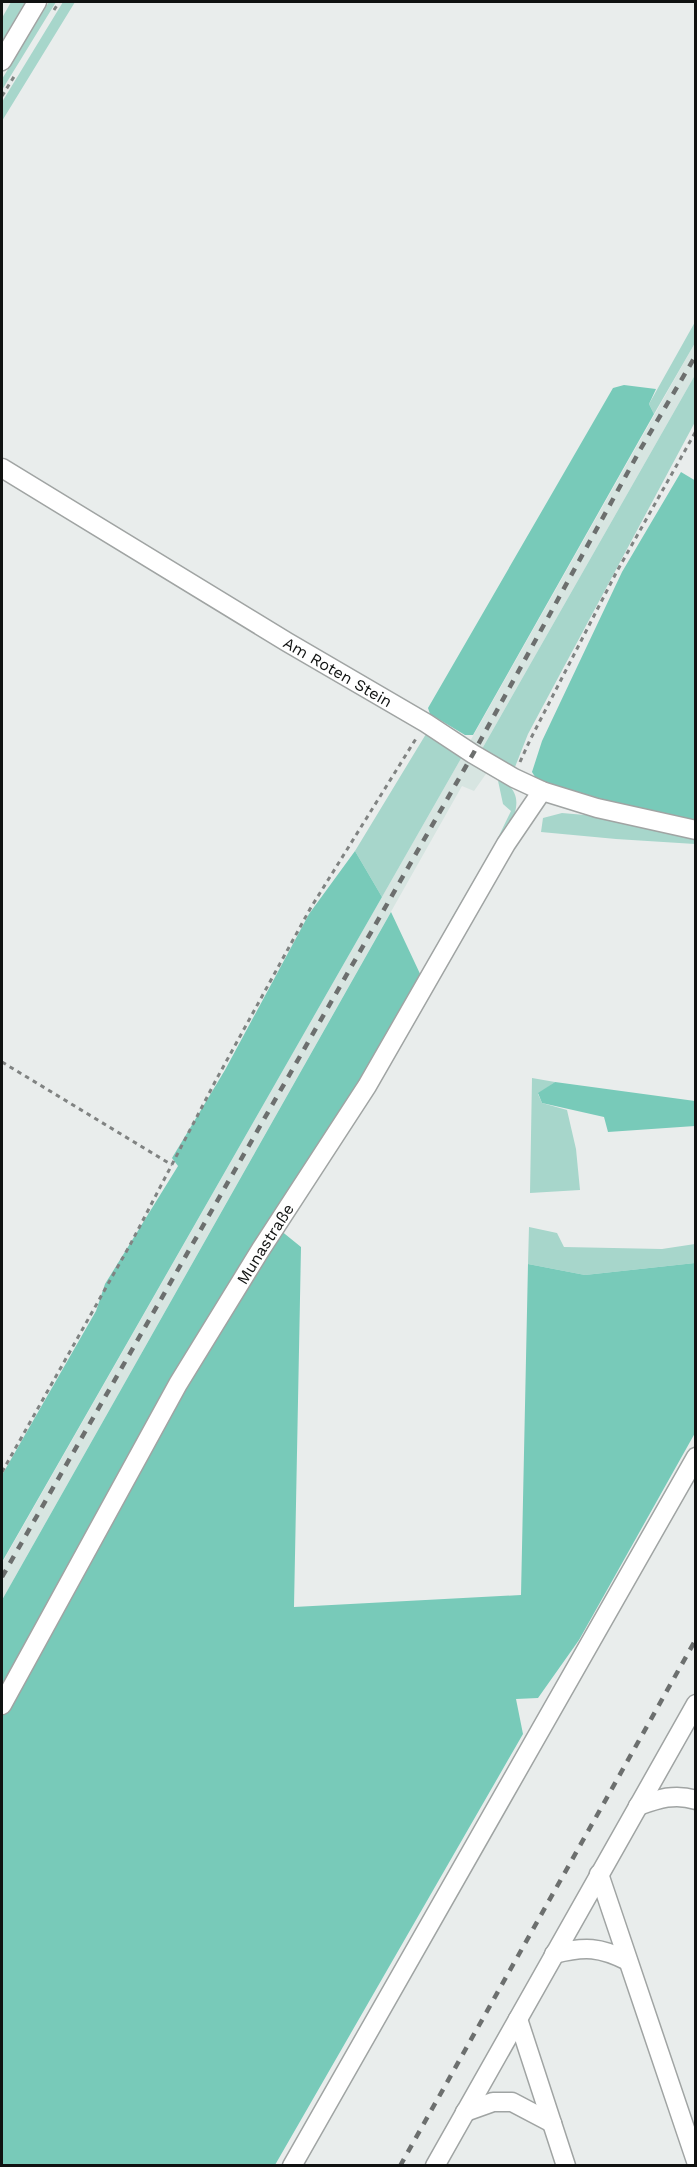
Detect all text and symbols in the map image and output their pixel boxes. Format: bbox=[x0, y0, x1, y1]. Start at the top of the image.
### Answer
street label: Am Roten Stein bbox=[280, 633, 396, 711]
street label: Munastraße bbox=[232, 1200, 298, 1288]

